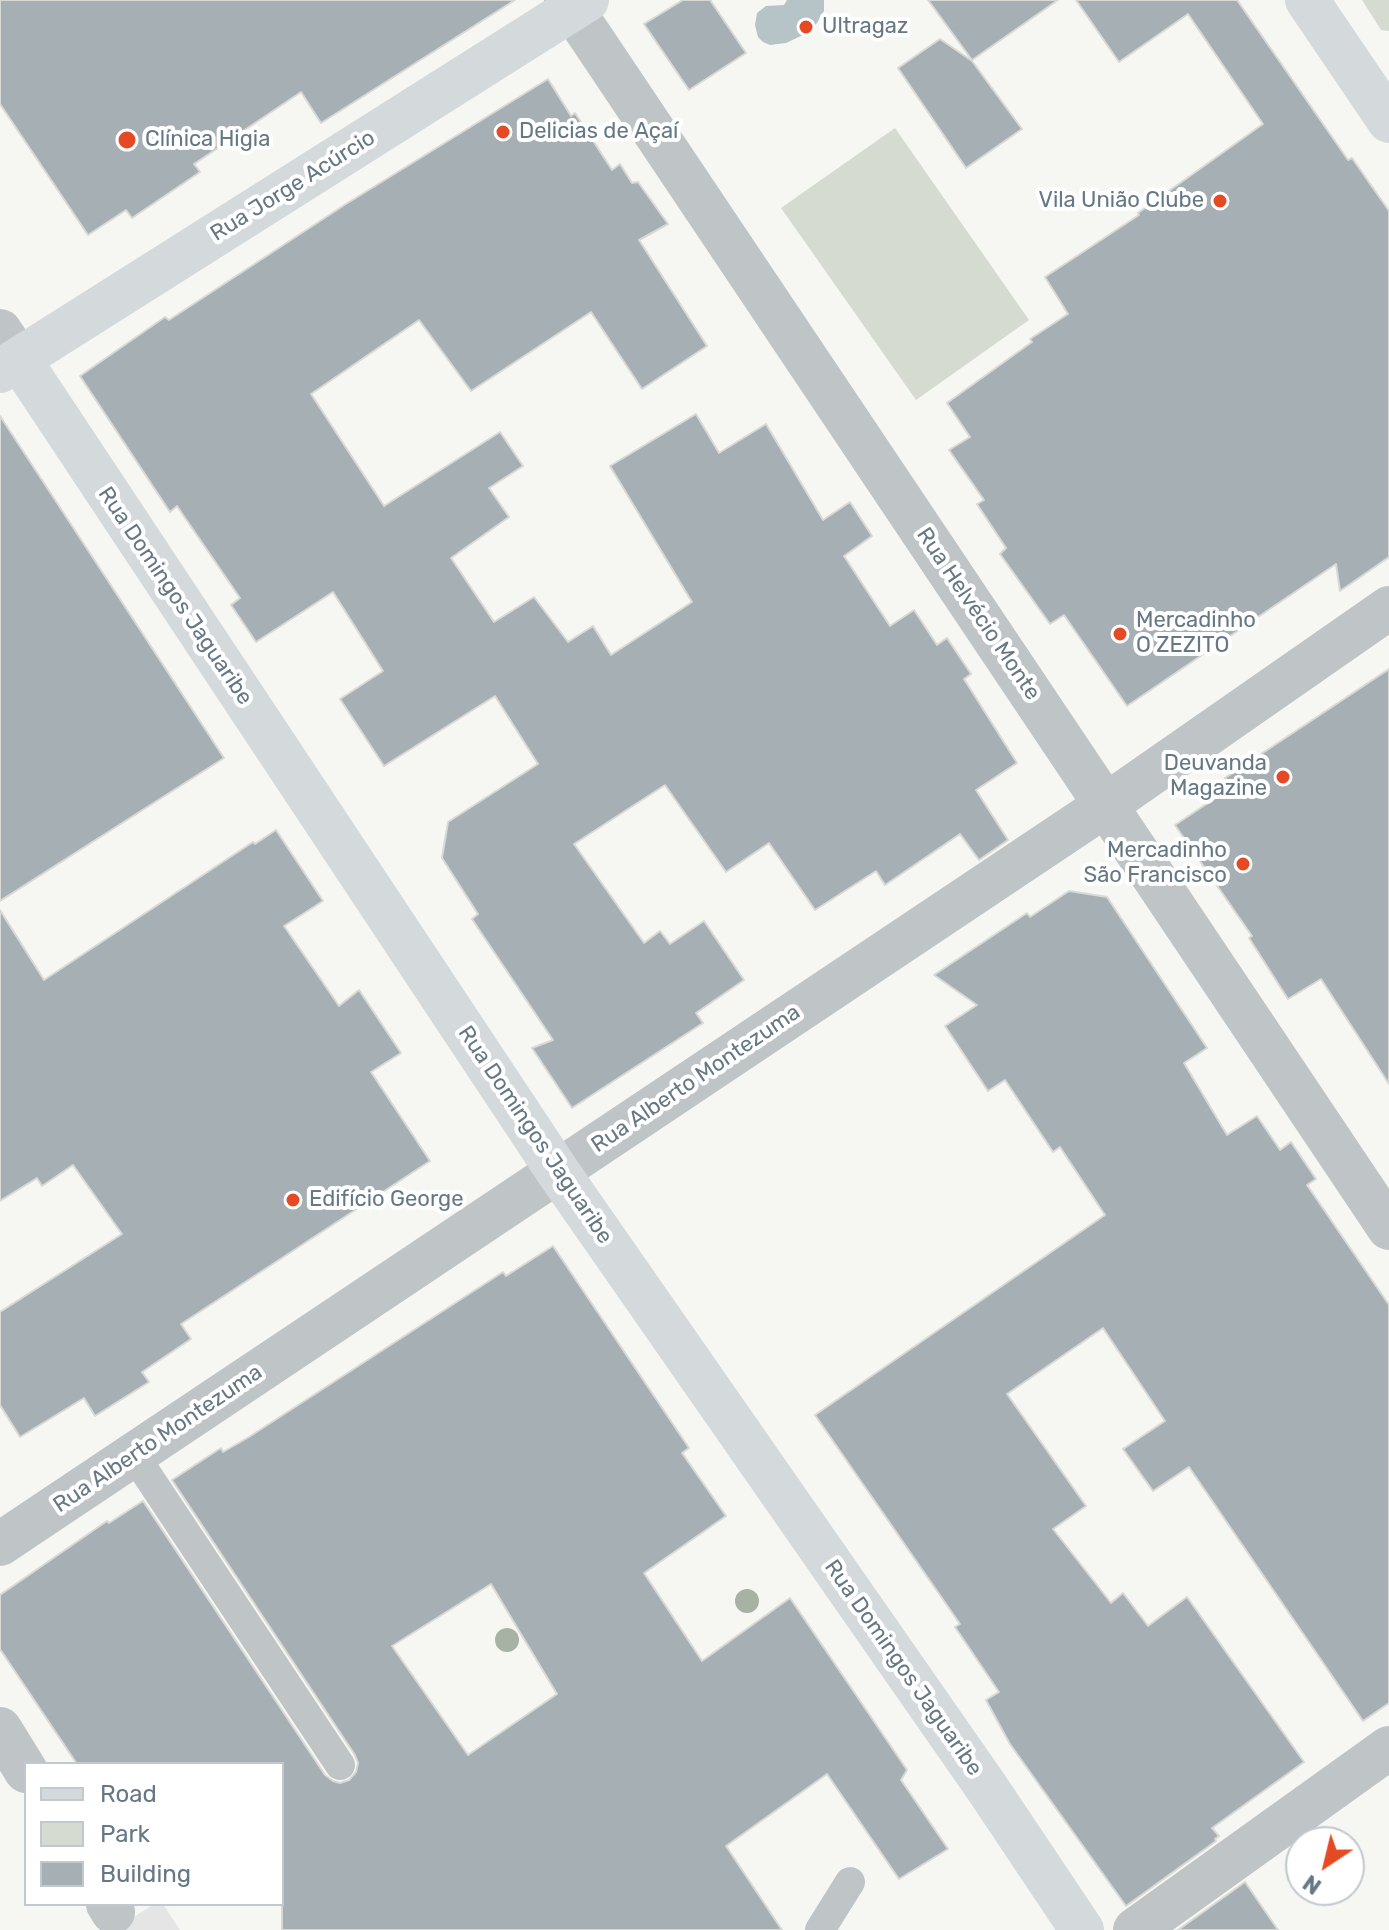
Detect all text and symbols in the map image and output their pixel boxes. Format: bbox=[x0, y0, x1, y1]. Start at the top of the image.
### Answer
place label: Ultragaz bbox=[822, 14, 908, 40]
marker: Ultragaz bbox=[797, 18, 815, 36]
place label: Delicias de Açaí bbox=[519, 119, 678, 145]
marker: Delicias de Açaí bbox=[494, 123, 512, 141]
street label: Rua Jorge Acúrcio bbox=[206, 125, 380, 247]
place label: Clínica Higia bbox=[145, 127, 270, 153]
marker: Clínica Higia bbox=[116, 129, 138, 151]
place label: Vila União Clube bbox=[1039, 188, 1204, 214]
marker: Vila União Clube bbox=[1211, 192, 1229, 210]
street label: Rua Domingos Jaguaribe bbox=[92, 482, 258, 710]
street label: Rua Helvécio Monte bbox=[910, 523, 1046, 705]
place label: Mercadinho O ZEZITO bbox=[1136, 608, 1256, 660]
marker: Mercadinho O ZEZITO bbox=[1111, 625, 1129, 643]
place label: Deuvanda Magazine bbox=[1164, 751, 1267, 802]
marker: Deuvanda Magazine bbox=[1274, 768, 1292, 786]
place label: Mercadinho São Francisco bbox=[1083, 838, 1227, 890]
marker: Mercadinho São Francisco bbox=[1234, 855, 1252, 873]
street label: Rua Alberto Montezuma bbox=[587, 999, 805, 1159]
street label: Rua Domingos Jaguaribe bbox=[452, 1021, 618, 1249]
place label: Edifício George bbox=[309, 1187, 464, 1213]
marker: Edifício George bbox=[284, 1191, 302, 1209]
street label: Rua Alberto Montezuma bbox=[49, 1359, 267, 1519]
street label: Rua Domingos Jaguaribe bbox=[818, 1555, 988, 1781]
legend bbox=[24, 1762, 284, 1906]
text: Road bbox=[100, 1780, 157, 1808]
text: Park bbox=[100, 1820, 150, 1848]
north arrow bbox=[1285, 1826, 1365, 1906]
text: Building bbox=[100, 1860, 191, 1888]
text: N bbox=[1298, 1869, 1326, 1900]

